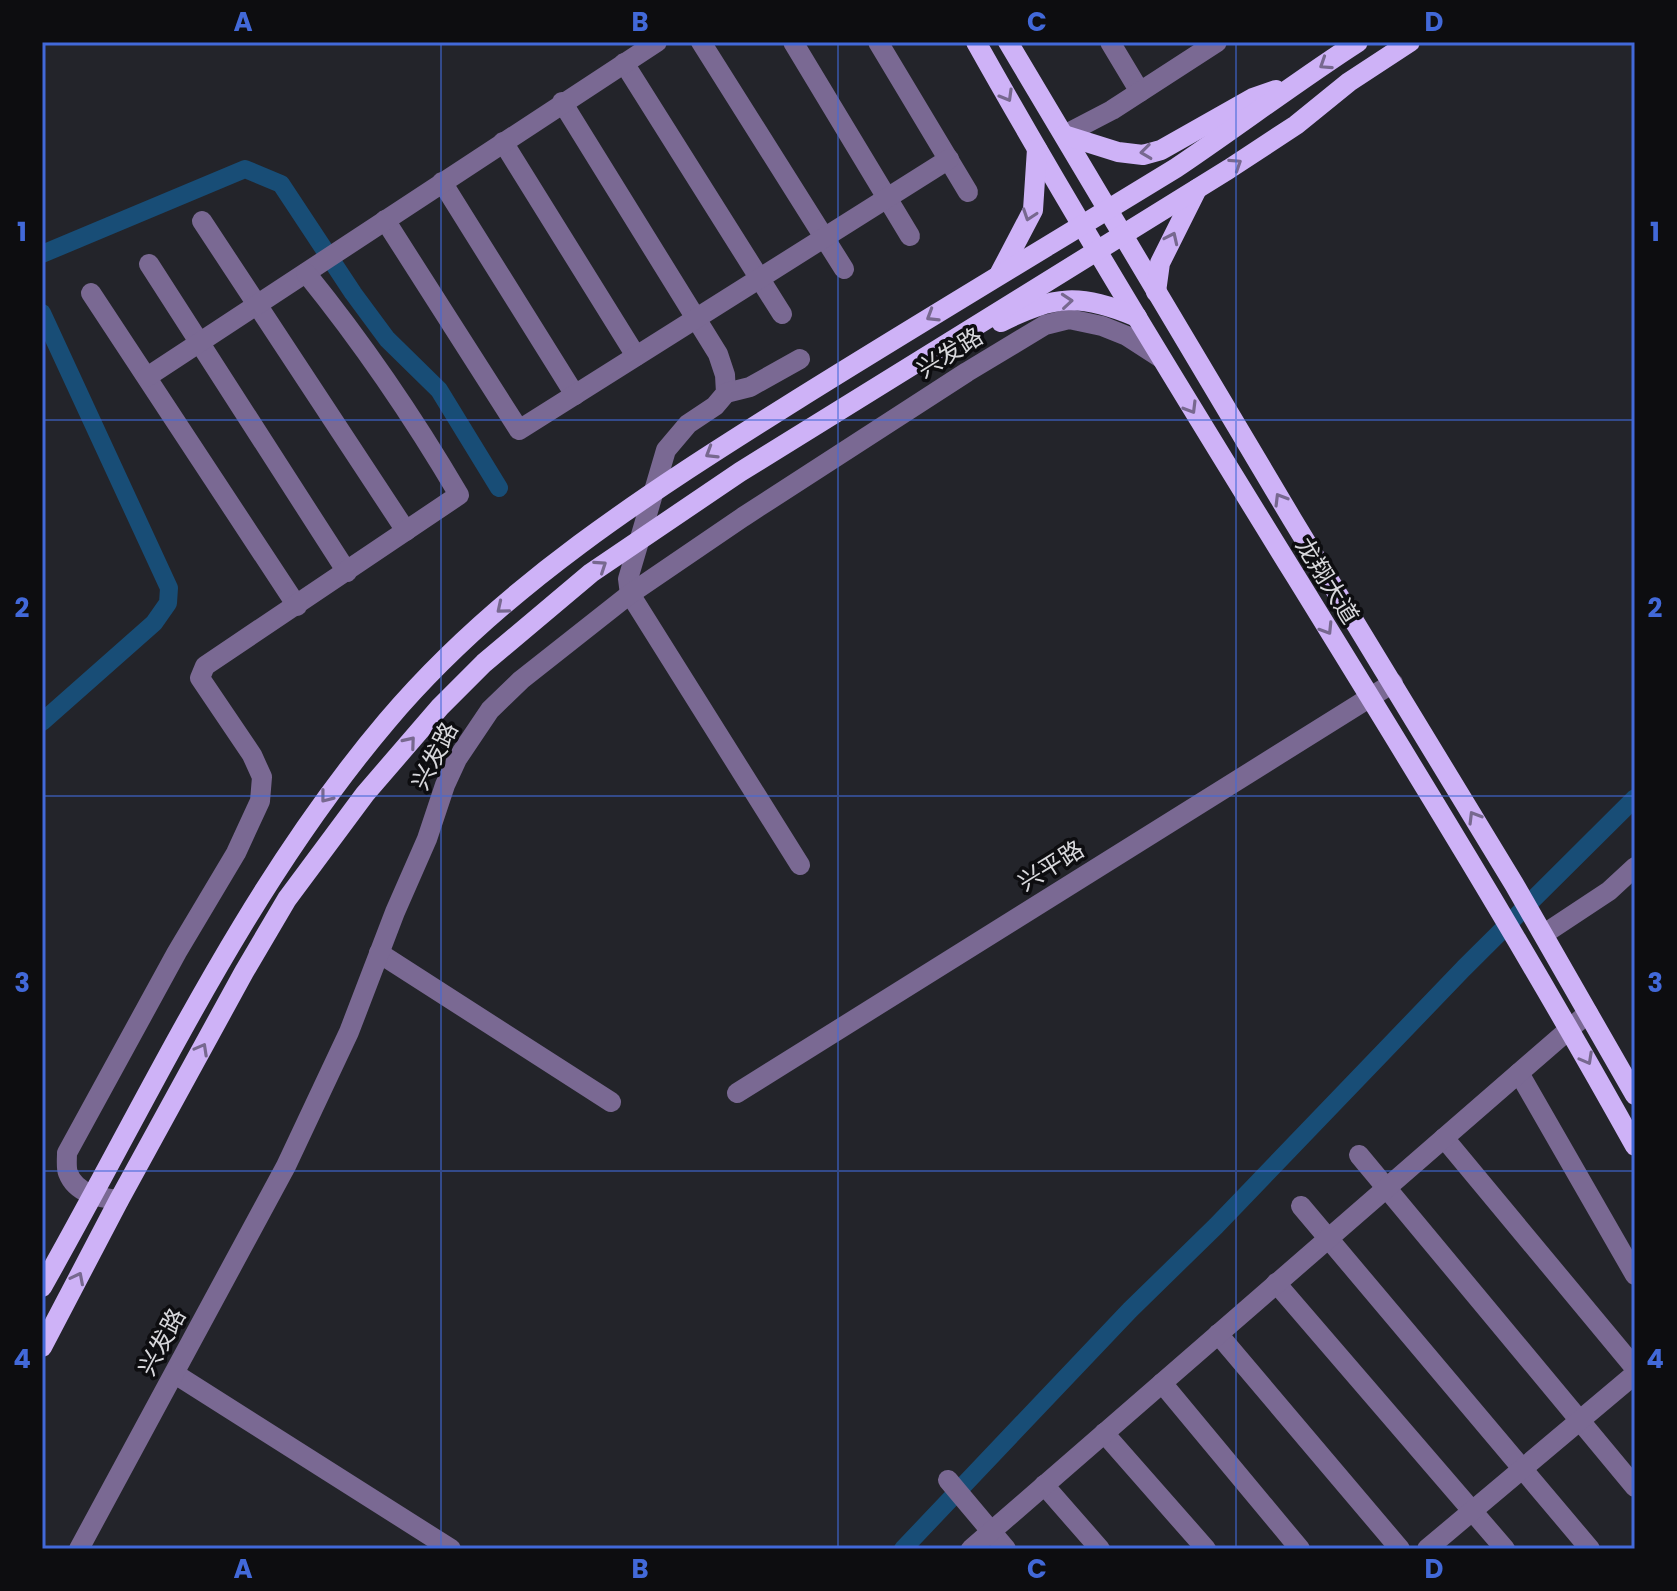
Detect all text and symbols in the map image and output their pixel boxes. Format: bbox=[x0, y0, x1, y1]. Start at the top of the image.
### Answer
text: A bbox=[233, 4, 253, 40]
text: B bbox=[631, 4, 649, 40]
text: C bbox=[1027, 4, 1047, 40]
text: D bbox=[1425, 4, 1444, 40]
one-way arrow bbox=[1319, 54, 1334, 69]
one-way arrow bbox=[997, 87, 1013, 101]
one-way arrow bbox=[1139, 143, 1152, 160]
one-way arrow bbox=[1227, 159, 1242, 174]
one-way arrow bbox=[1022, 208, 1038, 222]
text: 1 bbox=[17, 214, 27, 250]
text: 1 bbox=[1650, 214, 1660, 250]
one-way arrow bbox=[1162, 232, 1178, 247]
one-way arrow bbox=[1061, 292, 1074, 309]
one-way arrow bbox=[926, 307, 941, 322]
street label: 兴发路 bbox=[910, 320, 989, 386]
one-way arrow bbox=[1181, 399, 1197, 414]
one-way arrow bbox=[705, 444, 720, 459]
one-way arrow bbox=[1275, 493, 1290, 508]
street label: 龙翔大道 bbox=[1288, 531, 1367, 630]
one-way arrow bbox=[592, 561, 606, 576]
text: 2 bbox=[15, 590, 30, 626]
text: 2 bbox=[1648, 590, 1663, 626]
one-way arrow bbox=[497, 598, 512, 613]
one-way arrow bbox=[1317, 621, 1332, 635]
street label: 兴发路 bbox=[404, 716, 466, 795]
one-way arrow bbox=[400, 737, 415, 751]
one-way arrow bbox=[321, 789, 335, 803]
one-way arrow bbox=[1468, 811, 1484, 826]
street label: 兴平路 bbox=[1011, 833, 1090, 899]
text: 3 bbox=[14, 965, 30, 1001]
text: 3 bbox=[1647, 965, 1663, 1001]
one-way arrow bbox=[192, 1043, 207, 1057]
one-way arrow bbox=[1577, 1051, 1592, 1065]
one-way arrow bbox=[68, 1271, 83, 1286]
street label: 兴发路 bbox=[130, 1302, 193, 1381]
text: 4 bbox=[13, 1341, 31, 1377]
text: 4 bbox=[1646, 1341, 1664, 1377]
text: A bbox=[233, 1551, 253, 1587]
text: B bbox=[631, 1551, 649, 1587]
text: C bbox=[1027, 1551, 1047, 1587]
text: D bbox=[1425, 1551, 1444, 1587]

